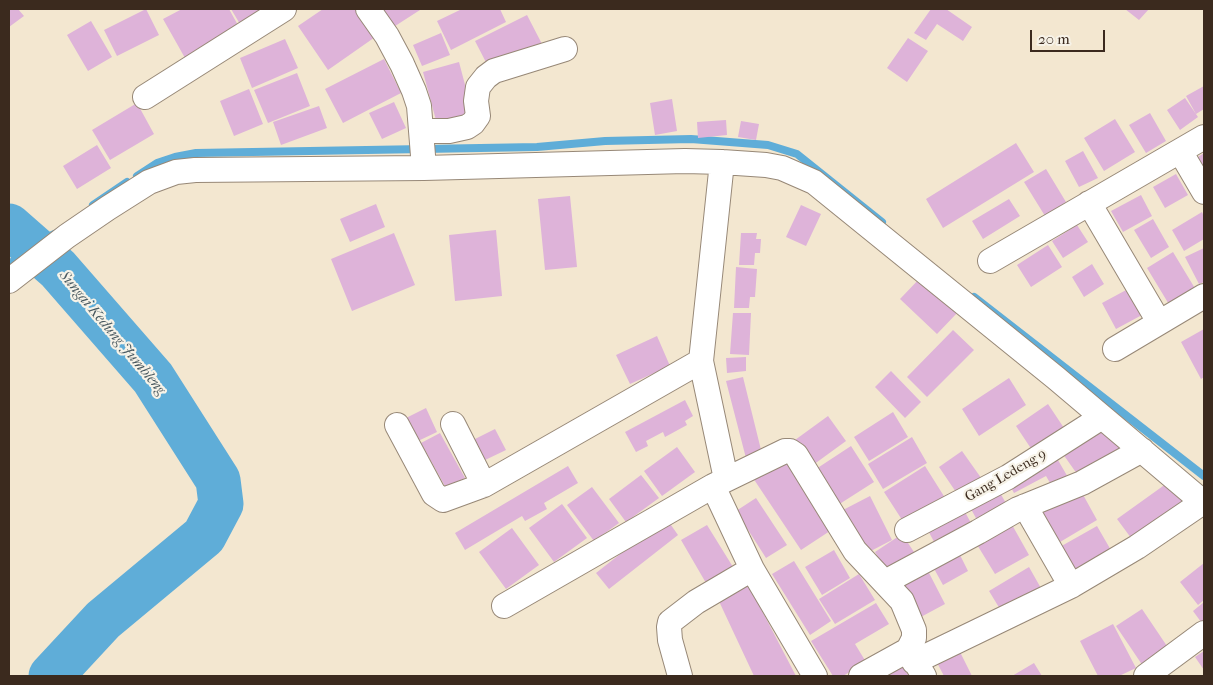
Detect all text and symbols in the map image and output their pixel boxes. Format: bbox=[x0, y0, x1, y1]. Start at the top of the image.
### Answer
scale bar bbox=[1033, 20, 1108, 52]
text: 20 m bbox=[1038, 30, 1070, 48]
water label: Sungai Kedung Jumbleng bbox=[55, 267, 169, 399]
street label: Gang Ledeng 9 bbox=[962, 446, 1050, 506]

